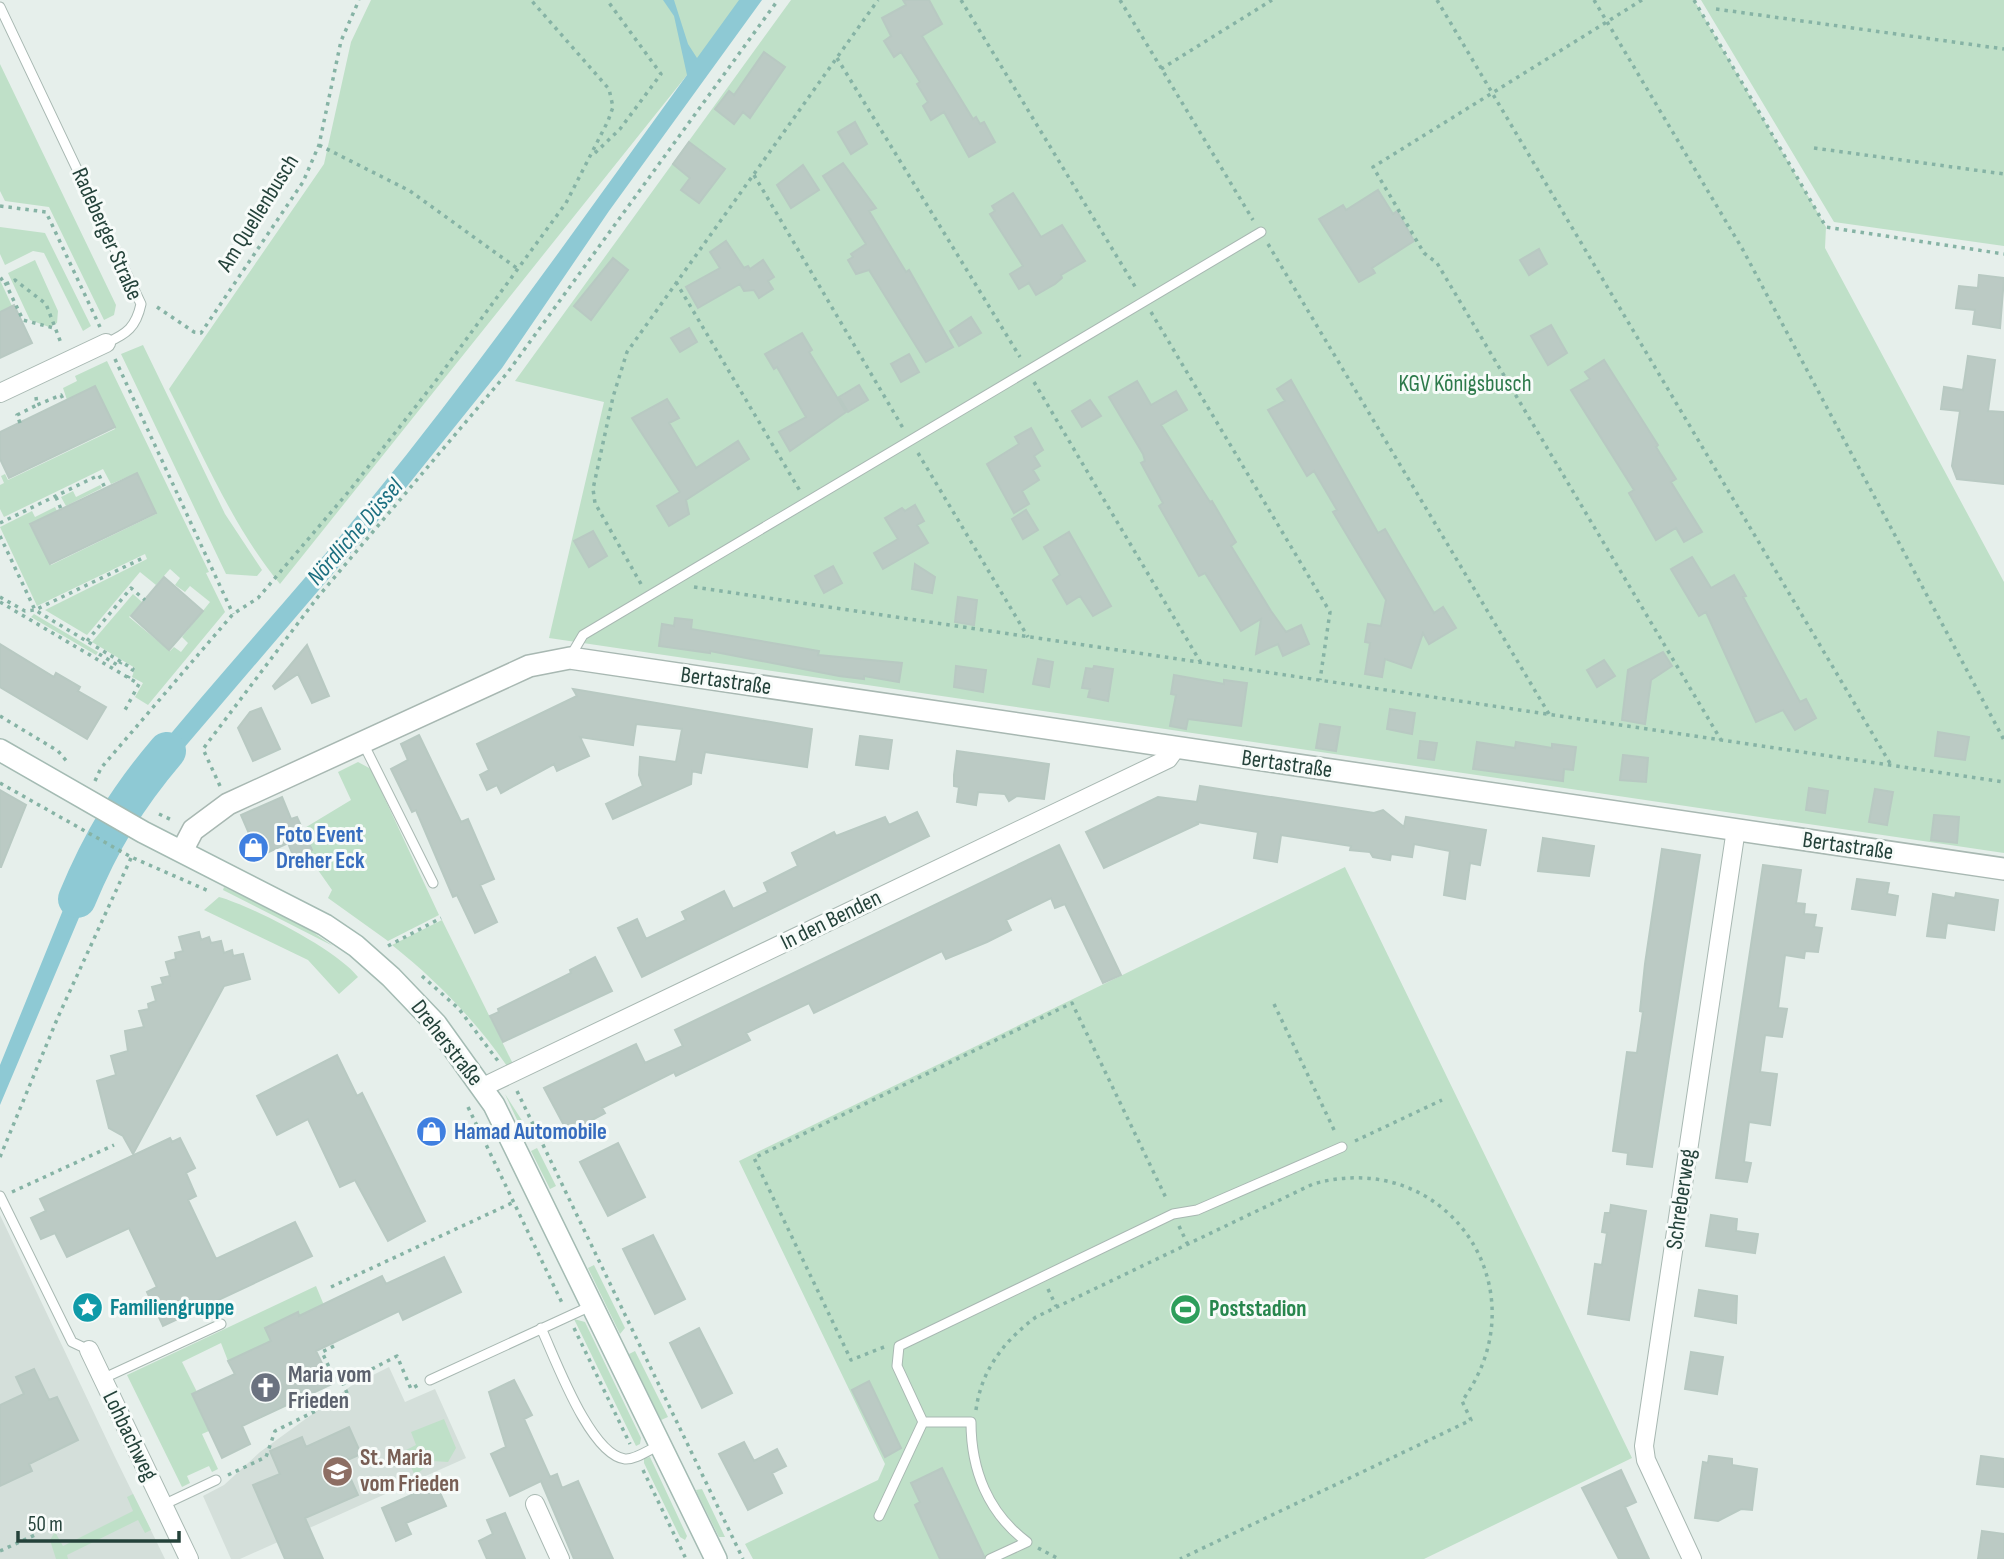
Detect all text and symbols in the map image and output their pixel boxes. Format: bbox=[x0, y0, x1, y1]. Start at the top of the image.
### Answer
street label: Am Quellenbusch bbox=[210, 149, 305, 278]
street label: Radeberger Straße bbox=[65, 163, 149, 305]
park label: KGV Königsbusch bbox=[1398, 370, 1532, 398]
water label: Nördliche Düssel bbox=[301, 472, 410, 591]
street label: Bertastraße bbox=[679, 661, 773, 701]
street label: Bertastraße bbox=[1240, 744, 1334, 784]
place label: Foto Event Dreher Eck bbox=[276, 821, 365, 875]
street label: Bertastraße bbox=[1801, 826, 1895, 866]
shop icon: Foto Event Dreher Eck bbox=[236, 831, 270, 865]
street label: In den Benden bbox=[776, 884, 886, 956]
street label: Dreherstraße bbox=[405, 994, 489, 1092]
shop icon: Hamad Automobile bbox=[414, 1115, 448, 1149]
place label: Hamad Automobile bbox=[454, 1118, 607, 1146]
street label: Schreberweg bbox=[1660, 1147, 1702, 1251]
place icon: Familiengruppe bbox=[70, 1291, 104, 1325]
sports icon: Poststadion bbox=[1169, 1292, 1203, 1326]
place label: Familiengruppe bbox=[110, 1294, 234, 1322]
place label: Poststadion bbox=[1209, 1295, 1307, 1323]
place label: Maria vom Frieden bbox=[288, 1361, 371, 1415]
church icon: Maria vom Frieden bbox=[248, 1371, 282, 1405]
street label: Lohbachweg bbox=[96, 1387, 164, 1485]
place label: St. Maria vom Frieden bbox=[360, 1444, 459, 1498]
school or university icon: St. Maria vom Frieden bbox=[320, 1454, 354, 1488]
scale bar bbox=[18, 1500, 178, 1544]
text: 50 m bbox=[28, 1512, 63, 1537]

